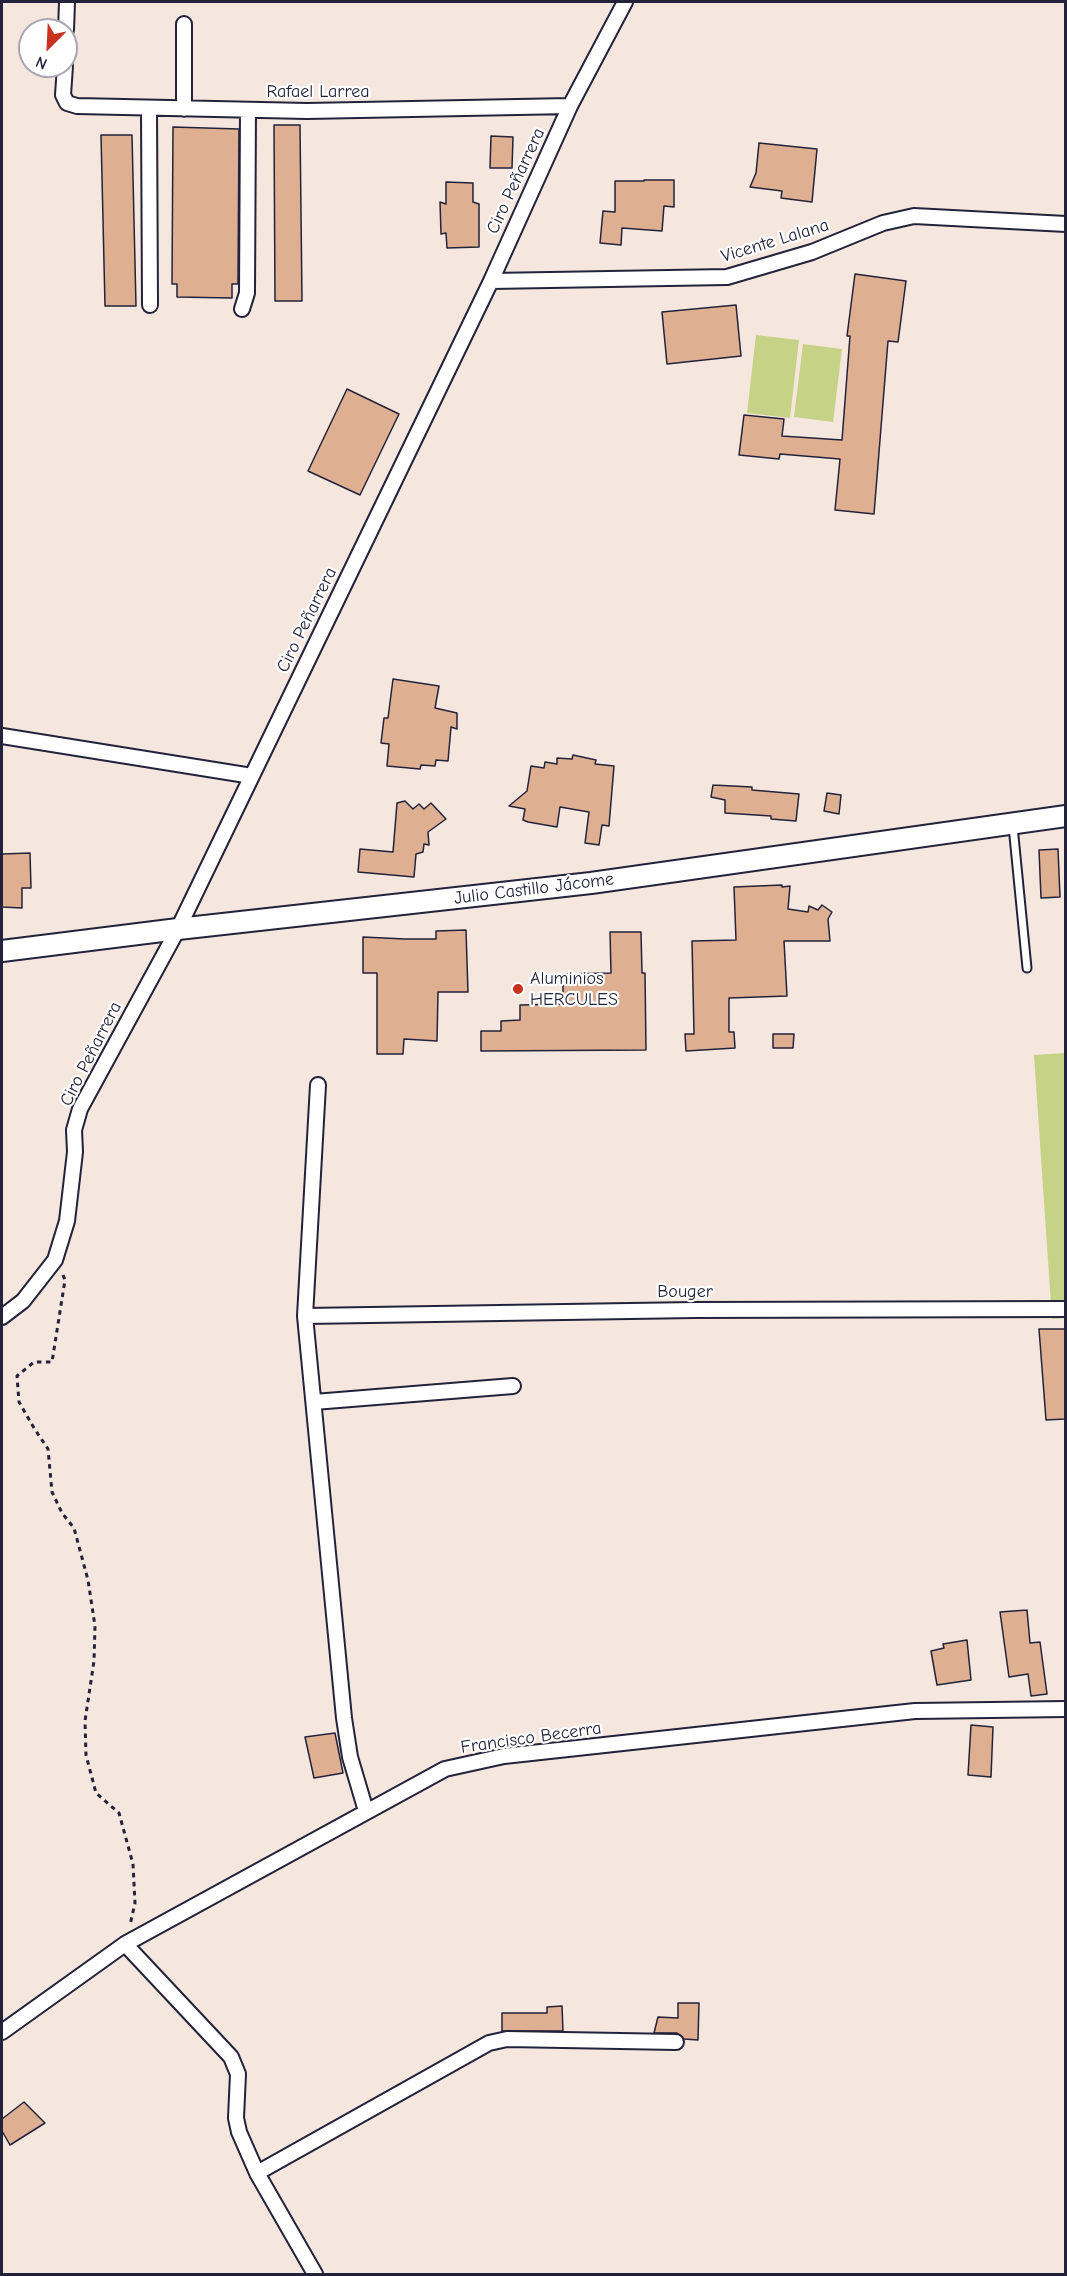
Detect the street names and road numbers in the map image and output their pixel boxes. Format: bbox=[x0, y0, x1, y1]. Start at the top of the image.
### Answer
street label: Rafael Larrea bbox=[267, 81, 369, 103]
street label: Ciro Peñarrera bbox=[482, 125, 550, 237]
street label: Vicente Lalana bbox=[719, 214, 831, 268]
street label: Ciro Peñarrera bbox=[272, 564, 342, 676]
street label: Julio Castillo Jácome bbox=[453, 868, 615, 910]
street label: Ciro Peñarrera bbox=[55, 998, 127, 1110]
street label: Bouger bbox=[657, 1281, 713, 1303]
street label: Francisco Becerra bbox=[459, 1717, 603, 1759]

